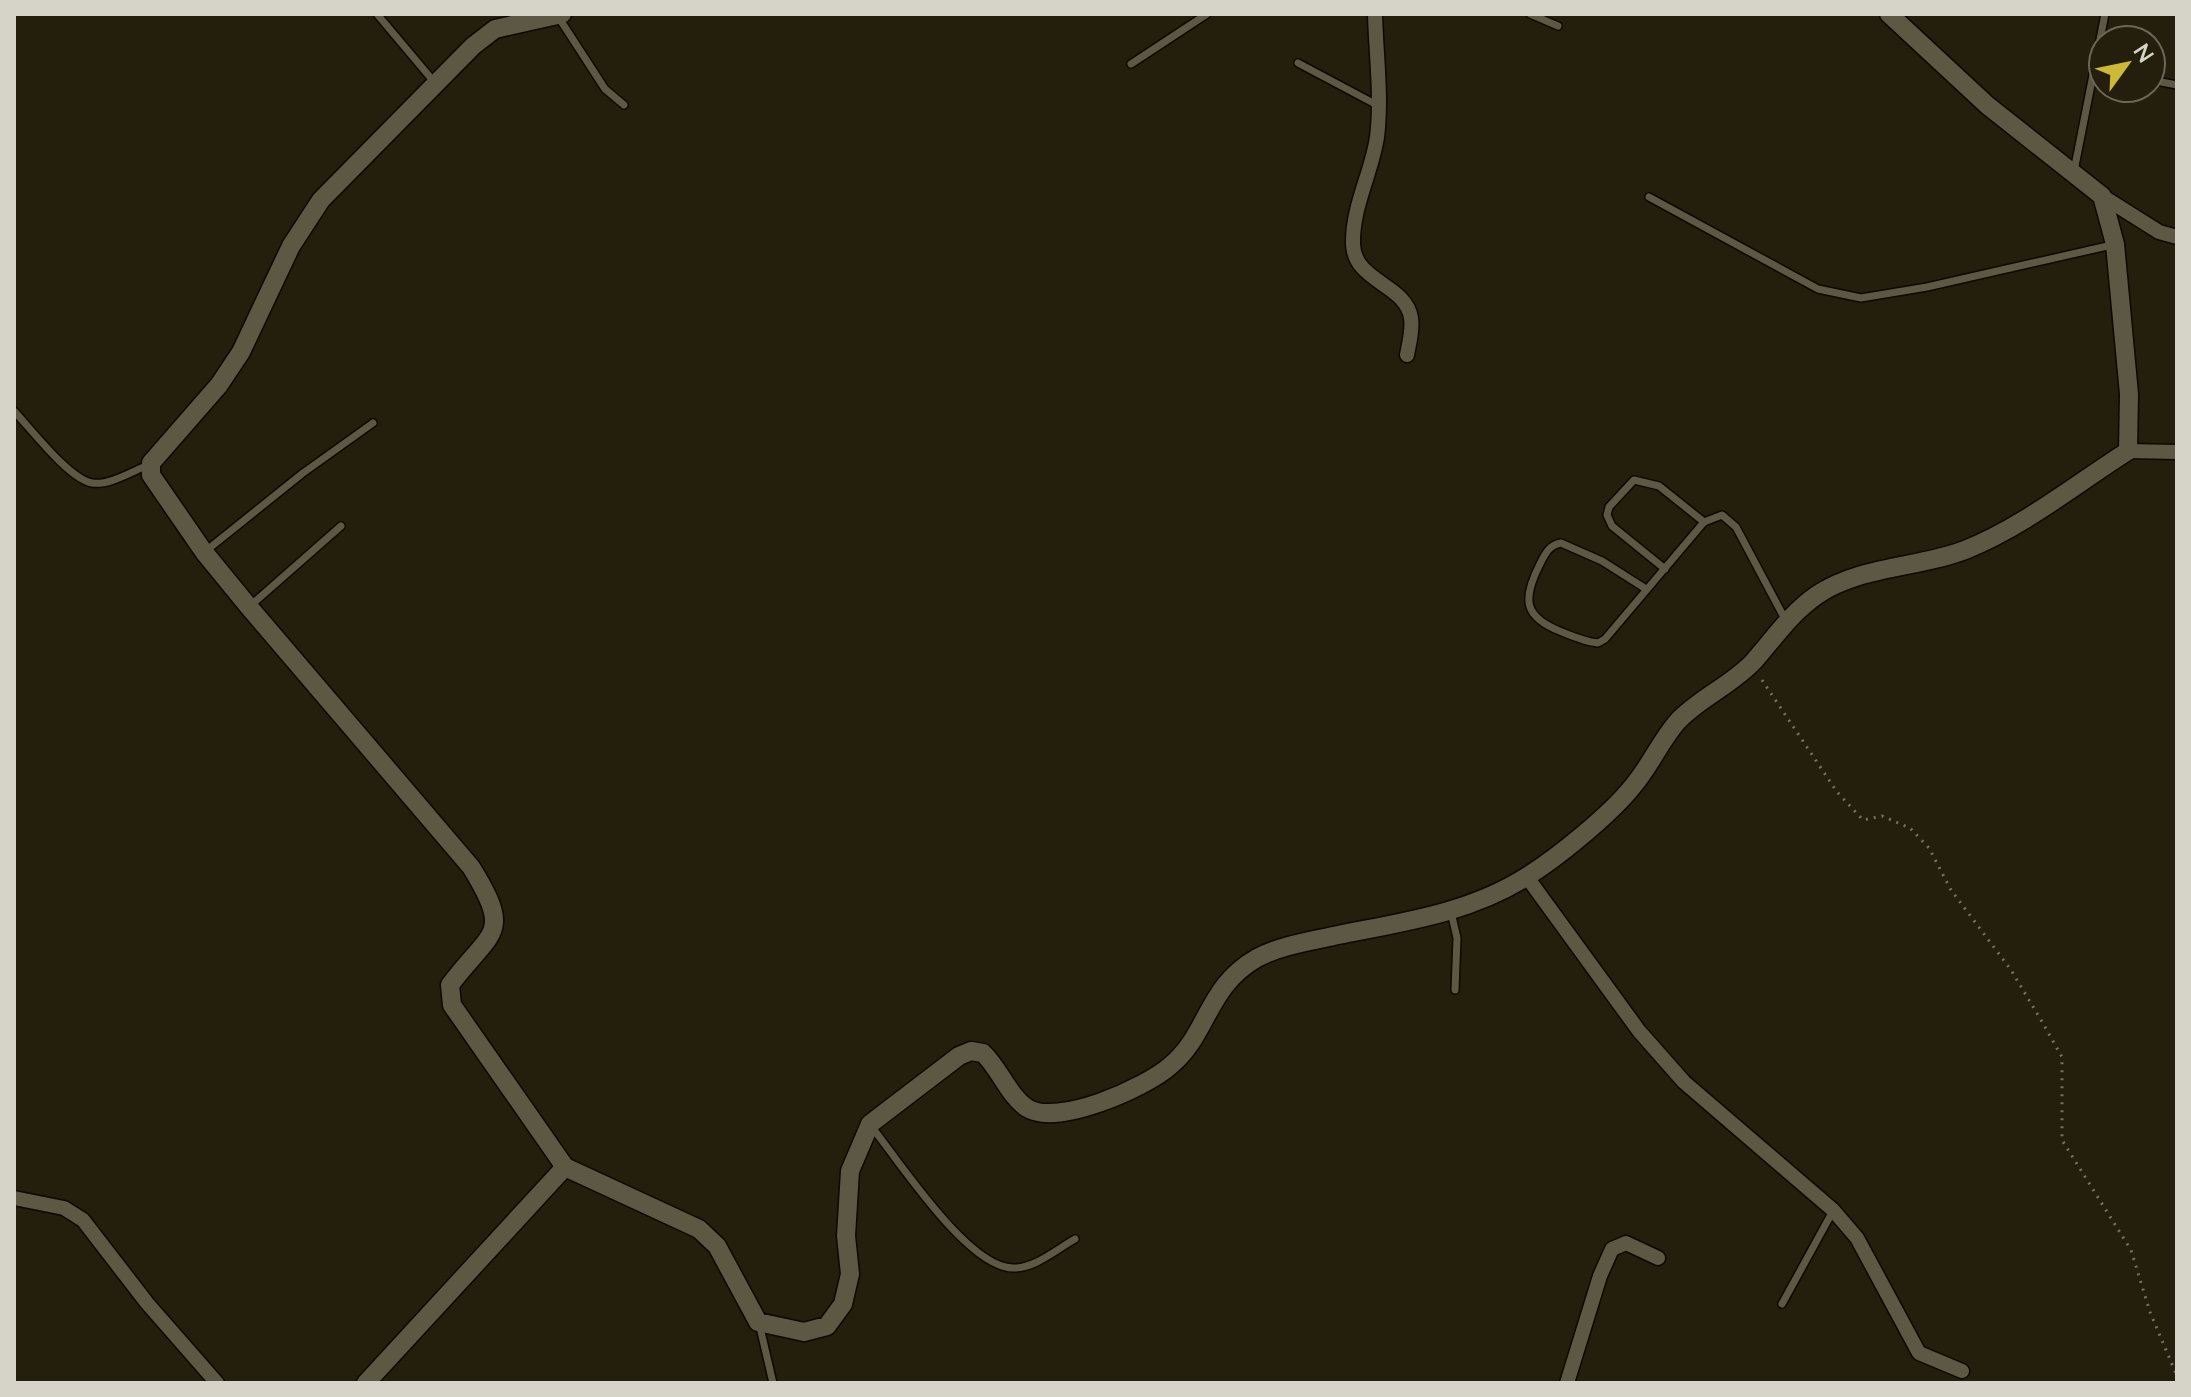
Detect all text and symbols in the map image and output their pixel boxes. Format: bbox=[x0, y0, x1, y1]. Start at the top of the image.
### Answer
north arrow bbox=[2087, 24, 2167, 104]
text: N bbox=[2128, 38, 2160, 67]

